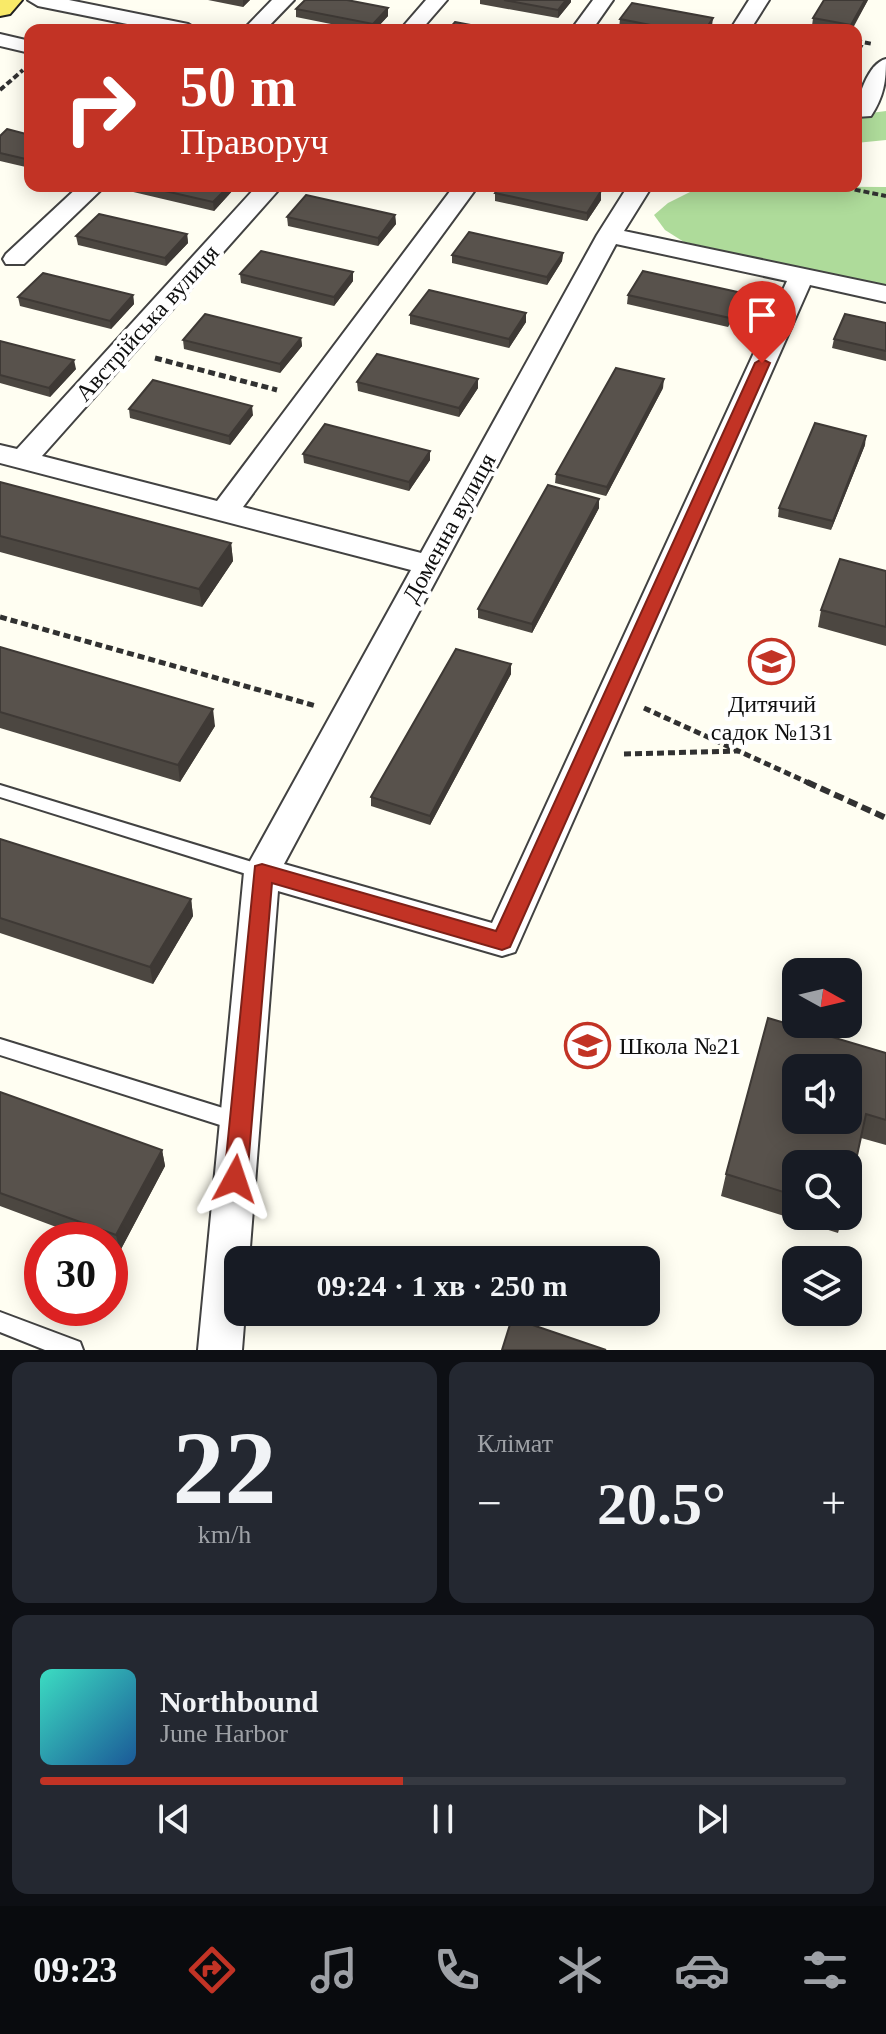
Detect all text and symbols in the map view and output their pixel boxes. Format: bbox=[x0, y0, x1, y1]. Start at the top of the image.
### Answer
icon: right bbox=[48, 56, 152, 160]
text: 50 m bbox=[180, 56, 297, 118]
text: Праворуч bbox=[180, 122, 328, 162]
street label: Австрійська вулиця bbox=[70, 240, 224, 406]
pin bbox=[728, 281, 796, 363]
icon: arrive bbox=[740, 293, 784, 337]
street label: Доменна вулиця bbox=[397, 449, 501, 607]
school or university icon: Дитячий садок №131 bbox=[748, 638, 796, 686]
place label: Дитячий садок №131 bbox=[711, 691, 833, 745]
north arrow bbox=[782, 958, 862, 1038]
map controls bbox=[782, 958, 862, 1326]
school or university icon: Школа №21 bbox=[564, 1022, 612, 1070]
place label: Школа №21 bbox=[619, 1033, 741, 1059]
button: sound bbox=[782, 1054, 862, 1134]
position arrow bbox=[193, 1137, 277, 1221]
button: search bbox=[782, 1150, 862, 1230]
speed limit sign: 30 bbox=[24, 1222, 128, 1326]
button: layers bbox=[782, 1246, 862, 1326]
text: 09:24 · 1 хв · 250 m bbox=[316, 1269, 568, 1302]
text: 22 bbox=[173, 1410, 277, 1525]
text: Клімат bbox=[477, 1429, 553, 1458]
text: 20.5° bbox=[597, 1471, 726, 1537]
text: − bbox=[477, 1479, 502, 1528]
text: + bbox=[821, 1479, 846, 1528]
text: km/h bbox=[198, 1520, 251, 1549]
text: Northbound bbox=[160, 1685, 318, 1718]
text: June Harbor bbox=[160, 1719, 288, 1748]
icon: previous bbox=[152, 1797, 196, 1841]
icon: pause bbox=[421, 1797, 465, 1841]
icon: next bbox=[690, 1797, 734, 1841]
icon: directions bbox=[184, 1942, 240, 1998]
icon: music bbox=[306, 1942, 362, 1998]
icon: phone bbox=[429, 1942, 485, 1998]
icon: climate bbox=[552, 1942, 608, 1998]
icon: car bbox=[674, 1942, 730, 1998]
icon: filters bbox=[797, 1942, 853, 1998]
text: 09:23 bbox=[33, 1950, 117, 1990]

